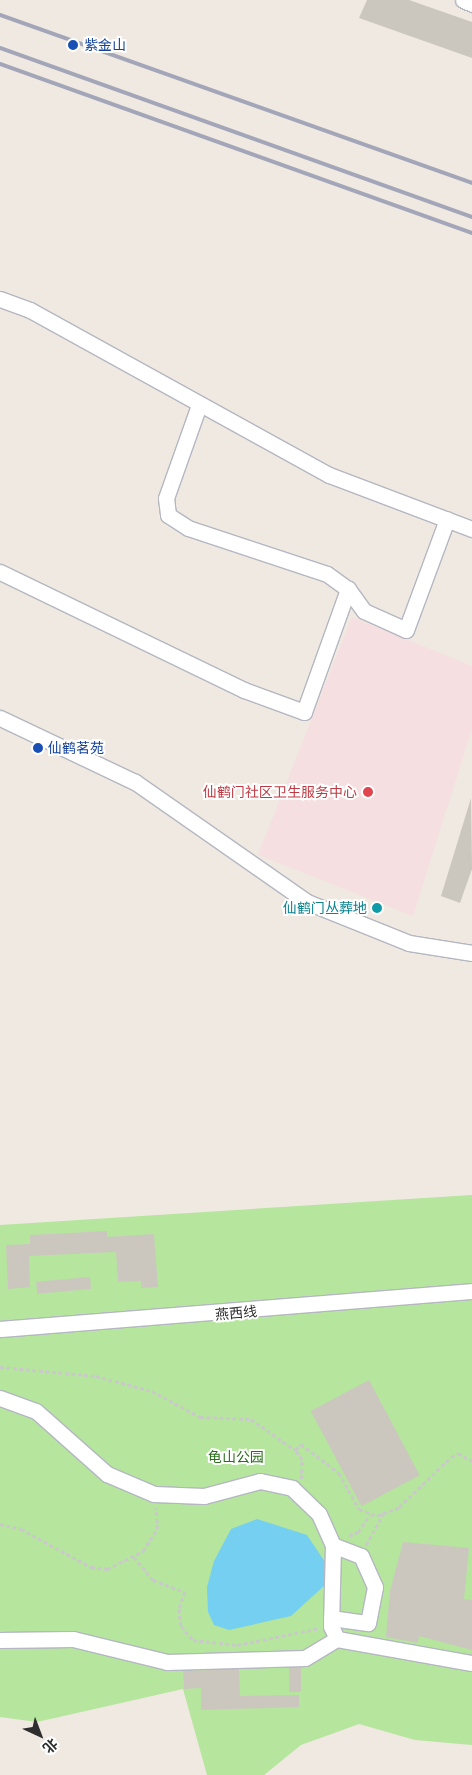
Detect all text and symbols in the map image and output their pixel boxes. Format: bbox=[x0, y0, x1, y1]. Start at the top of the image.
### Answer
place label: 紫金山 bbox=[84, 37, 126, 53]
marker: 紫金山 bbox=[66, 38, 80, 52]
place label: 仙鹤茗苑 bbox=[48, 740, 104, 756]
marker: 仙鹤茗苑 bbox=[32, 742, 44, 754]
place label: 仙鹤门社区卫生服务中心 bbox=[203, 784, 357, 800]
marker: 仙鹤门社区卫生服务中心 bbox=[361, 785, 375, 799]
place label: 仙鹤门丛葬地 bbox=[283, 900, 367, 916]
marker: 仙鹤门丛葬地 bbox=[371, 902, 383, 914]
street label: 燕西线 bbox=[214, 1303, 258, 1323]
park label: 龟山公园 bbox=[208, 1449, 264, 1465]
north arrow bbox=[15, 1710, 65, 1760]
text: 北 bbox=[38, 1734, 63, 1759]

